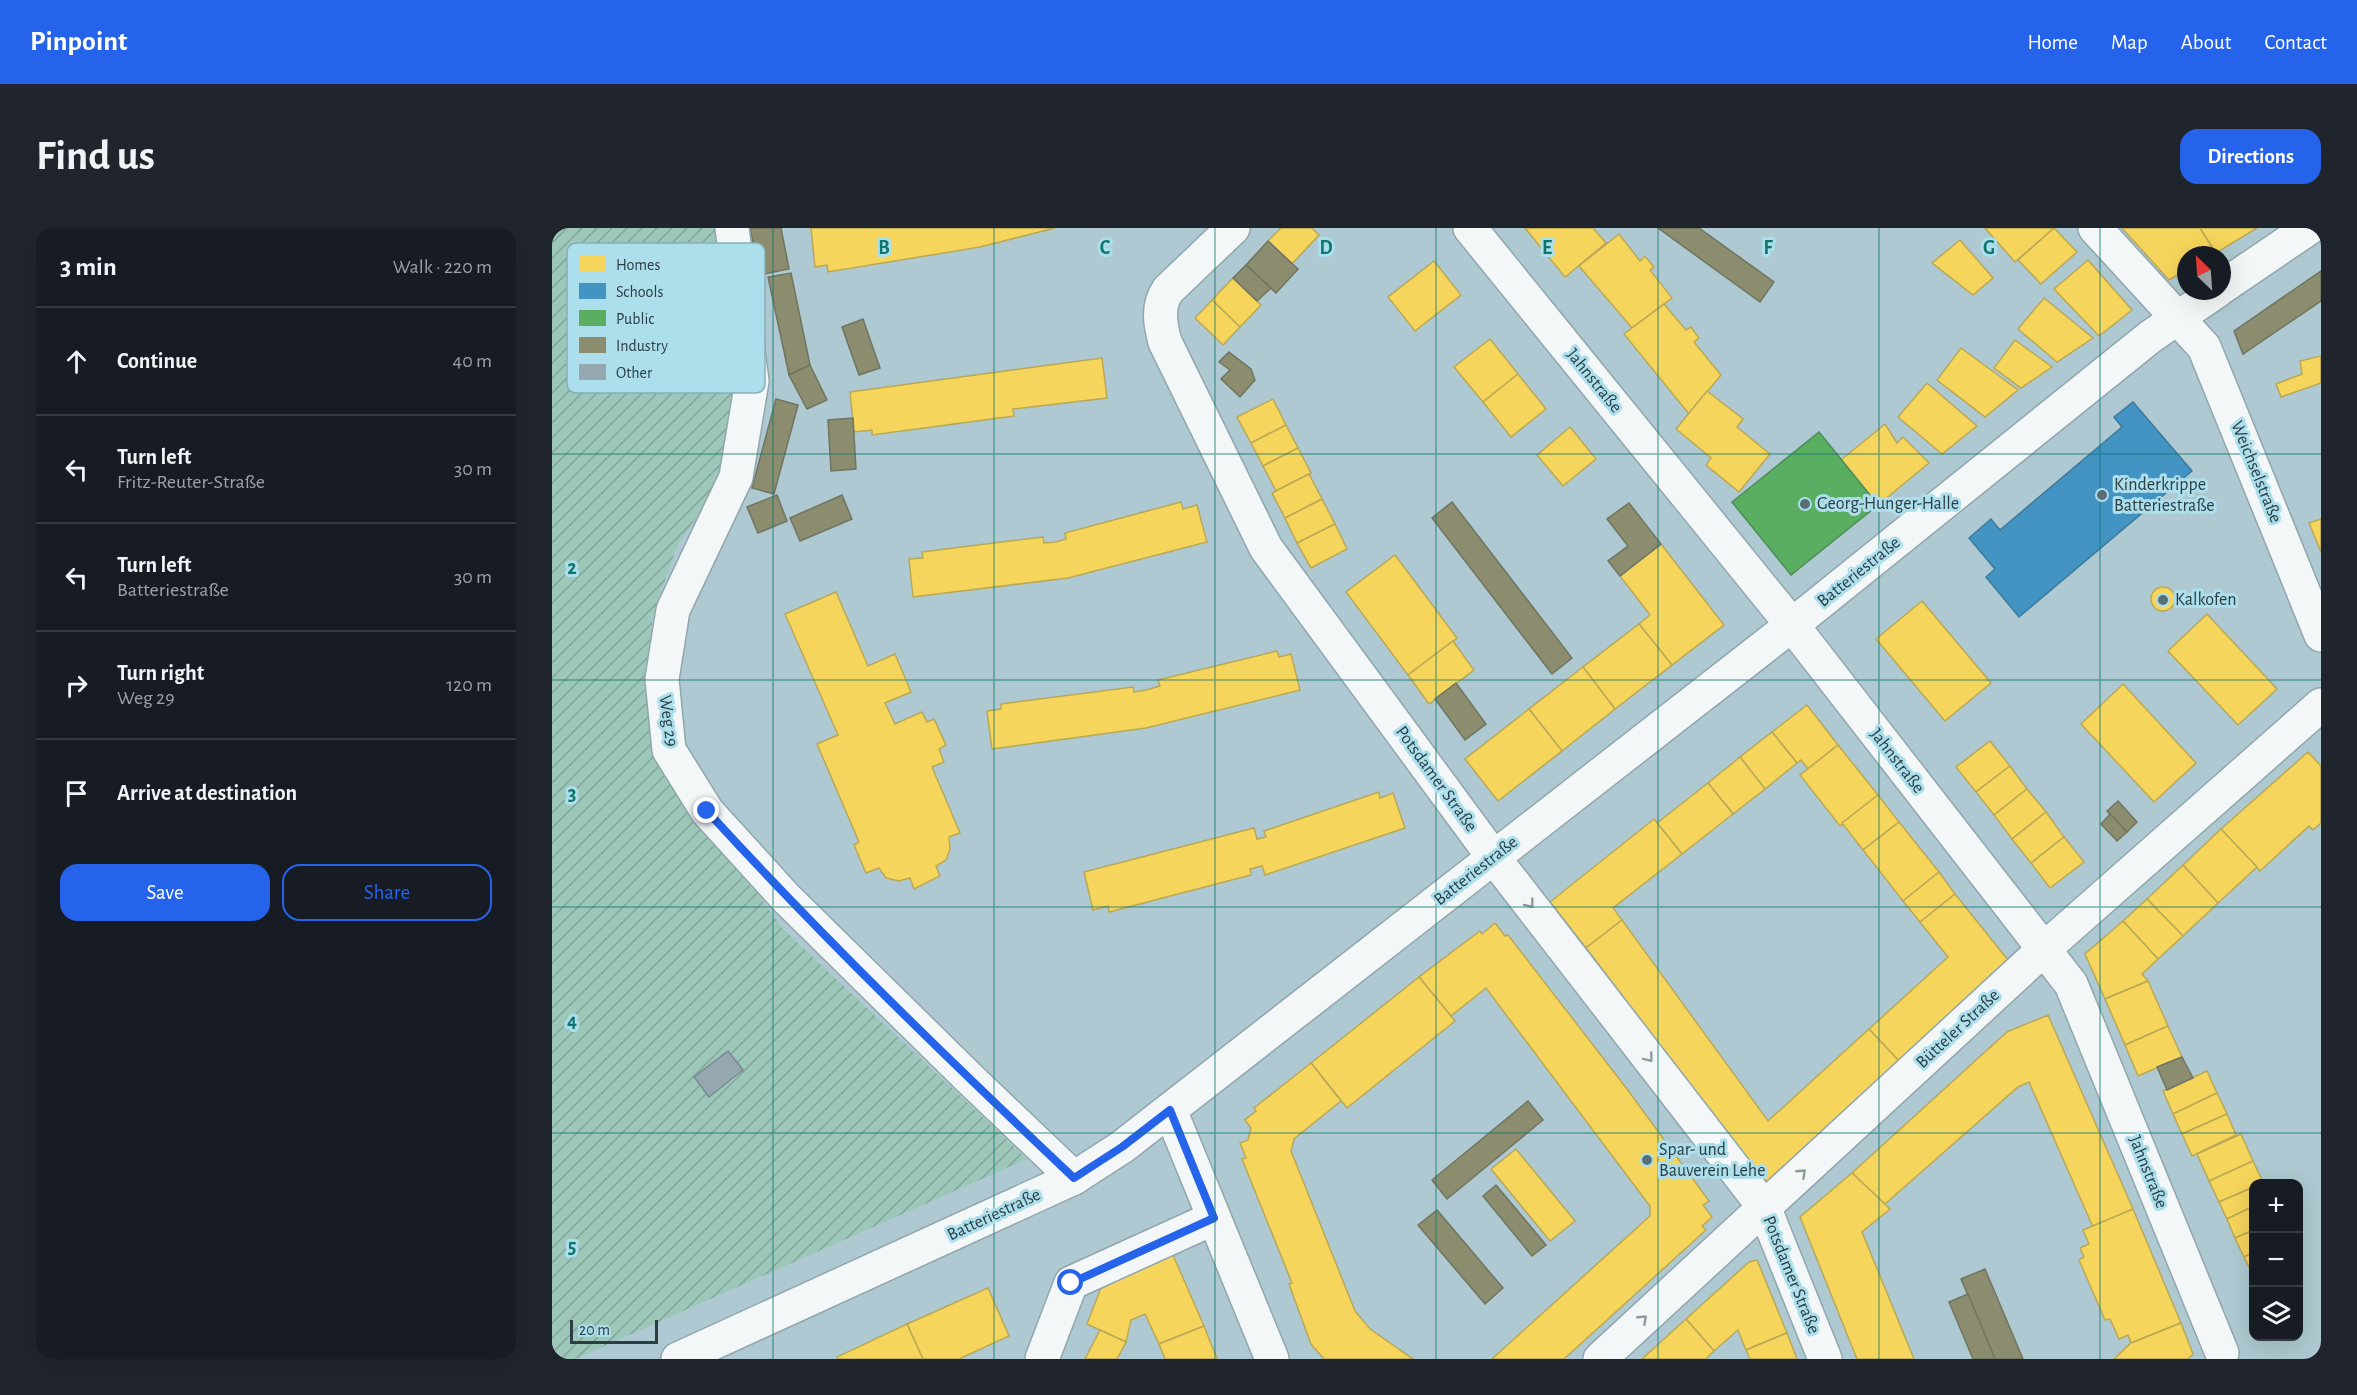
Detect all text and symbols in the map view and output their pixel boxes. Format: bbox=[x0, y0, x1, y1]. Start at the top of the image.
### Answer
text: Pinpoint bbox=[30, 28, 128, 56]
text: Home bbox=[2027, 32, 2078, 53]
text: Map bbox=[2111, 32, 2148, 53]
text: About bbox=[2181, 32, 2231, 53]
text: Contact bbox=[2264, 32, 2327, 53]
button: Directions bbox=[2180, 129, 2321, 184]
text: Find us bbox=[36, 135, 155, 177]
text: B bbox=[878, 238, 890, 258]
text: C bbox=[1100, 238, 1111, 258]
text: D bbox=[1319, 238, 1333, 258]
text: E bbox=[1542, 238, 1552, 258]
text: F bbox=[1763, 238, 1773, 258]
text: G bbox=[1983, 238, 1995, 258]
legend bbox=[567, 243, 765, 393]
north arrow bbox=[2177, 246, 2231, 300]
text: 3 min bbox=[60, 254, 117, 280]
text: Walk · 220 m bbox=[393, 257, 492, 277]
text: Homes bbox=[616, 257, 660, 273]
text: Schools bbox=[616, 284, 663, 300]
text: Public bbox=[616, 311, 654, 327]
text: Industry bbox=[616, 338, 668, 355]
icon: ahead bbox=[60, 345, 93, 378]
street label: Jahnstraße bbox=[1563, 346, 1625, 416]
text: Continue bbox=[117, 350, 197, 372]
text: 40 m bbox=[453, 351, 492, 371]
text: Other bbox=[616, 365, 653, 381]
street label: Weichselstraße bbox=[2227, 418, 2285, 526]
text: Turn left bbox=[117, 446, 191, 468]
icon: left bbox=[60, 453, 93, 486]
text: 30 m bbox=[454, 459, 492, 479]
text: Fritz-Reuter-Straße bbox=[117, 472, 265, 492]
place label: Kinderkrippe Batteriestraße bbox=[2114, 476, 2215, 515]
marker: Kinderkrippe Batteriestraße bbox=[2095, 488, 2109, 502]
place label: Georg-Hunger-Halle bbox=[1817, 495, 1959, 513]
marker: Georg-Hunger-Halle bbox=[1798, 497, 1812, 511]
street label: Batteriestraße bbox=[1814, 533, 1904, 611]
text: Turn left bbox=[117, 554, 191, 576]
text: 2 bbox=[567, 558, 577, 578]
icon: left bbox=[60, 561, 93, 594]
text: 30 m bbox=[454, 567, 492, 587]
text: Batteriestraße bbox=[117, 580, 229, 600]
place label: Kalkofen bbox=[2175, 591, 2237, 609]
marker: Kalkofen bbox=[2156, 593, 2170, 607]
text: Turn right bbox=[117, 662, 204, 684]
icon: right bbox=[60, 669, 93, 702]
text: 120 m bbox=[446, 675, 492, 695]
text: Weg 29 bbox=[117, 688, 175, 708]
street label: Weg 29 bbox=[655, 694, 681, 748]
street label: Potsdamer Straße bbox=[1392, 723, 1480, 835]
street label: Jahnstraße bbox=[1866, 725, 1928, 797]
icon: arrive bbox=[60, 777, 93, 810]
text: Arrive at destination bbox=[117, 782, 297, 804]
text: 3 bbox=[568, 784, 576, 804]
route end bbox=[693, 797, 719, 823]
street label: Batteriestraße bbox=[1431, 833, 1521, 909]
button: Save bbox=[60, 864, 270, 921]
button: Share bbox=[282, 864, 492, 921]
one-way arrow bbox=[1522, 898, 1533, 909]
street label: Bütteler Straße bbox=[1913, 986, 2003, 1072]
text: 4 bbox=[567, 1011, 577, 1031]
one-way arrow bbox=[1642, 1052, 1653, 1063]
street label: Jahnstraße bbox=[2125, 1133, 2171, 1211]
place label: Spar- und Bauverein Lehe bbox=[1659, 1141, 1766, 1180]
marker: Spar- und Bauverein Lehe bbox=[1640, 1153, 1654, 1167]
one-way arrow bbox=[1794, 1169, 1805, 1180]
map controls bbox=[2249, 1179, 2303, 1341]
button: + bbox=[2249, 1179, 2303, 1233]
street label: Batteriestraße bbox=[945, 1186, 1043, 1244]
street label: Potsdamer Straße bbox=[1759, 1214, 1823, 1336]
button: − bbox=[2249, 1233, 2303, 1287]
text: 5 bbox=[568, 1237, 576, 1257]
route start bbox=[1057, 1269, 1083, 1295]
button: layers bbox=[2249, 1287, 2303, 1341]
one-way arrow bbox=[1636, 1315, 1647, 1326]
scale bar bbox=[570, 1317, 658, 1344]
text: 20 m bbox=[579, 1322, 610, 1338]

